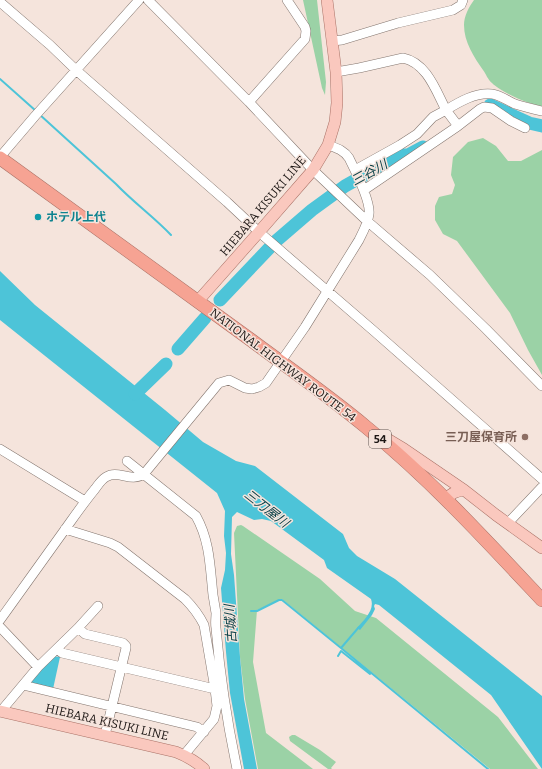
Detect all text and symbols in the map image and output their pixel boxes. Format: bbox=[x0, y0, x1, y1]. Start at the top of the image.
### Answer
street label: HIEBARA KISUKI LINE bbox=[217, 153, 309, 259]
water label: 三谷川 bbox=[349, 155, 392, 188]
place label: ホテル上代 bbox=[46, 210, 106, 224]
marker: ホテル上代 bbox=[33, 212, 43, 222]
street label: NATIONAL HIGHWAY ROUTE 54 bbox=[207, 305, 359, 425]
road number: 54 bbox=[369, 430, 391, 448]
place label: 三刀屋保育所 bbox=[445, 430, 517, 444]
marker: 三刀屋保育所 bbox=[520, 432, 530, 442]
water label: 三刀屋川 bbox=[242, 486, 293, 532]
water label: 古城川 bbox=[222, 602, 239, 644]
street label: HIEBARA KISUKI LINE bbox=[44, 701, 170, 743]

